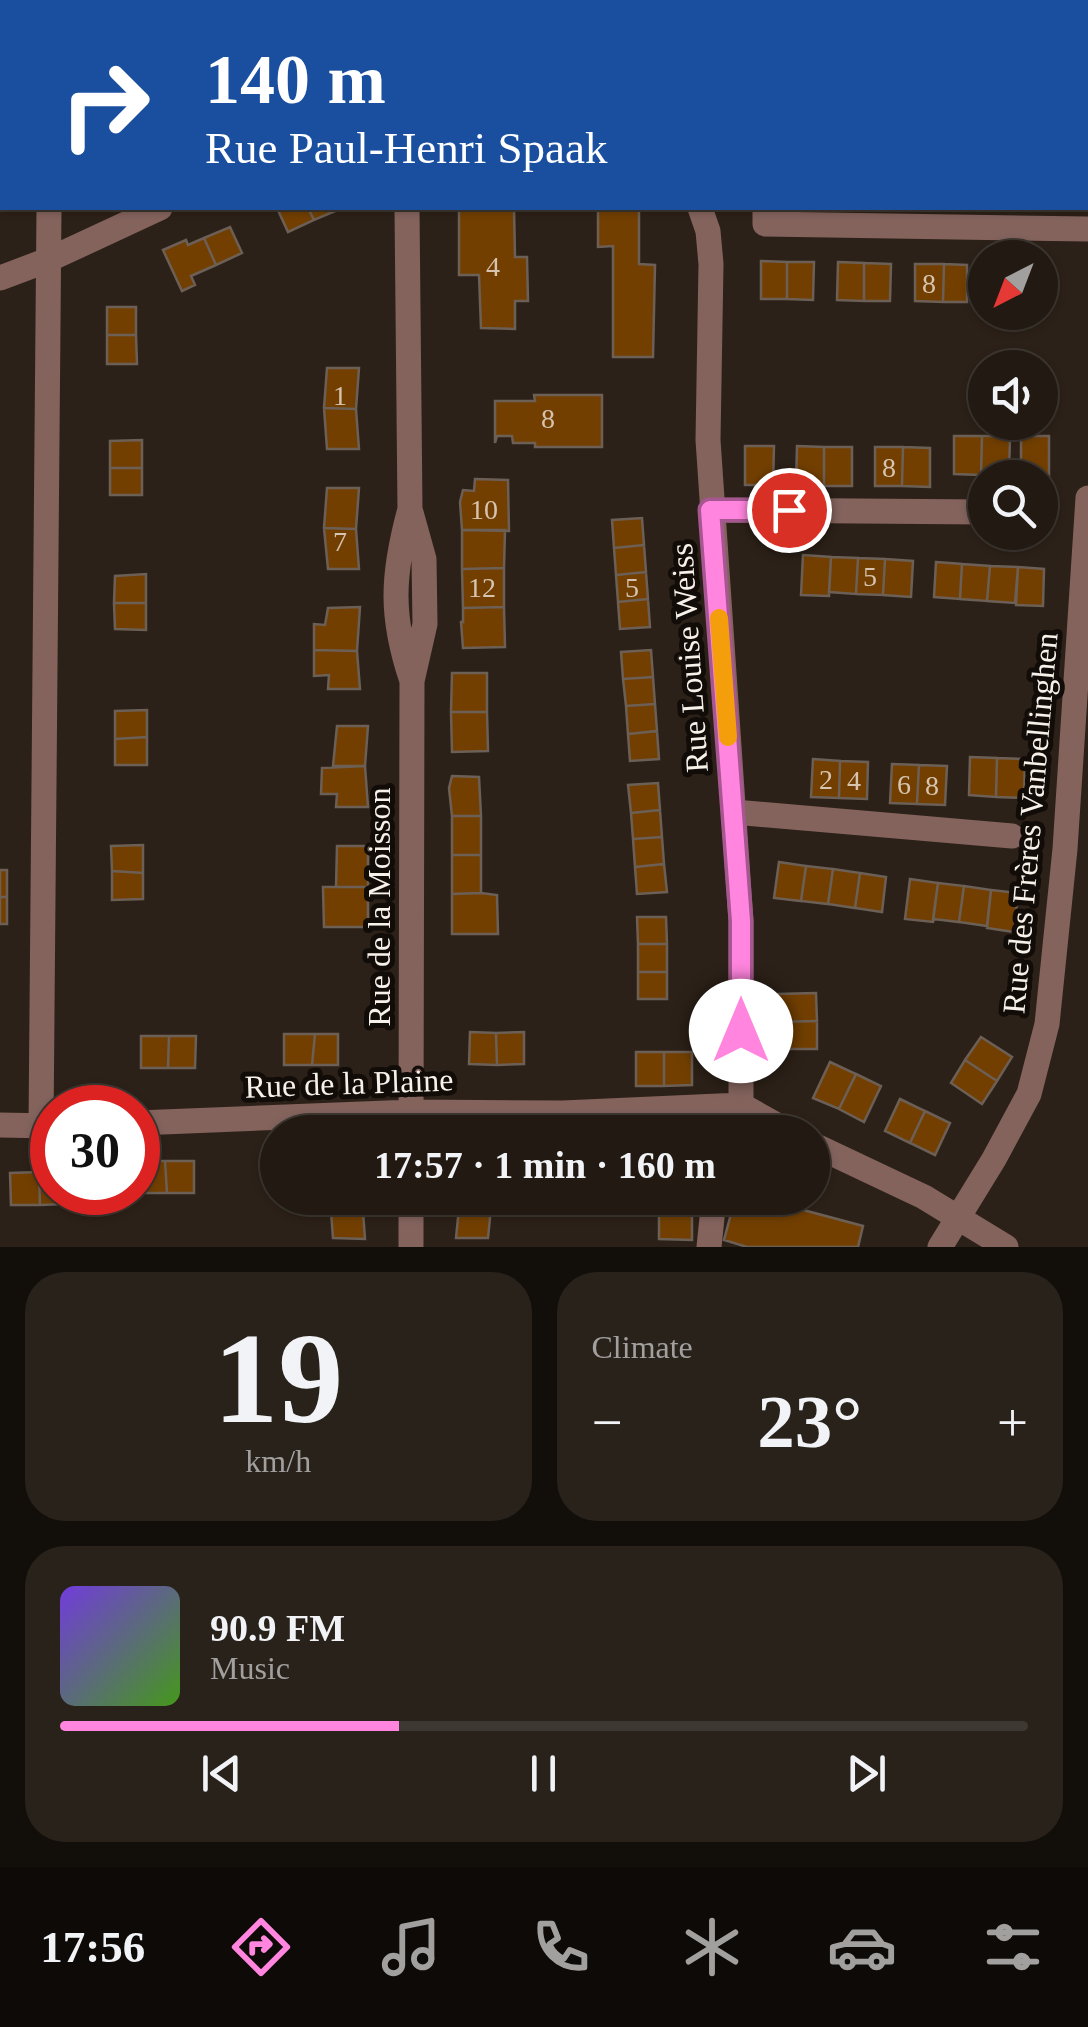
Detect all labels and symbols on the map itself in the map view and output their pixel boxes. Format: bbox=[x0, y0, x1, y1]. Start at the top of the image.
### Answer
north arrow bbox=[968, 240, 1058, 330]
house number: 4 bbox=[486, 251, 500, 282]
house number: 8 bbox=[922, 268, 936, 299]
house number: 1 bbox=[333, 380, 347, 411]
house number: 8 bbox=[541, 403, 555, 434]
house number: 8 bbox=[882, 452, 896, 483]
pin bbox=[747, 468, 832, 553]
house number: 10 bbox=[470, 494, 498, 525]
house number: 7 bbox=[333, 526, 347, 557]
street label: Rue Louise Weiss bbox=[663, 542, 715, 774]
house number: 5 bbox=[863, 561, 877, 592]
house number: 12 bbox=[468, 572, 496, 603]
house number: 5 bbox=[625, 572, 639, 603]
street label: Rue des Frères Vanbellinghen bbox=[995, 631, 1065, 1015]
house number: 2 bbox=[819, 764, 833, 795]
house number: 4 bbox=[847, 765, 861, 796]
house number: 6 bbox=[897, 769, 911, 800]
house number: 8 bbox=[925, 770, 939, 801]
street label: Rue de la Moisson bbox=[361, 787, 397, 1027]
position arrow bbox=[689, 979, 793, 1083]
street label: Rue de la Plaine bbox=[244, 1061, 454, 1105]
speed limit sign: 30 bbox=[30, 1085, 160, 1215]

